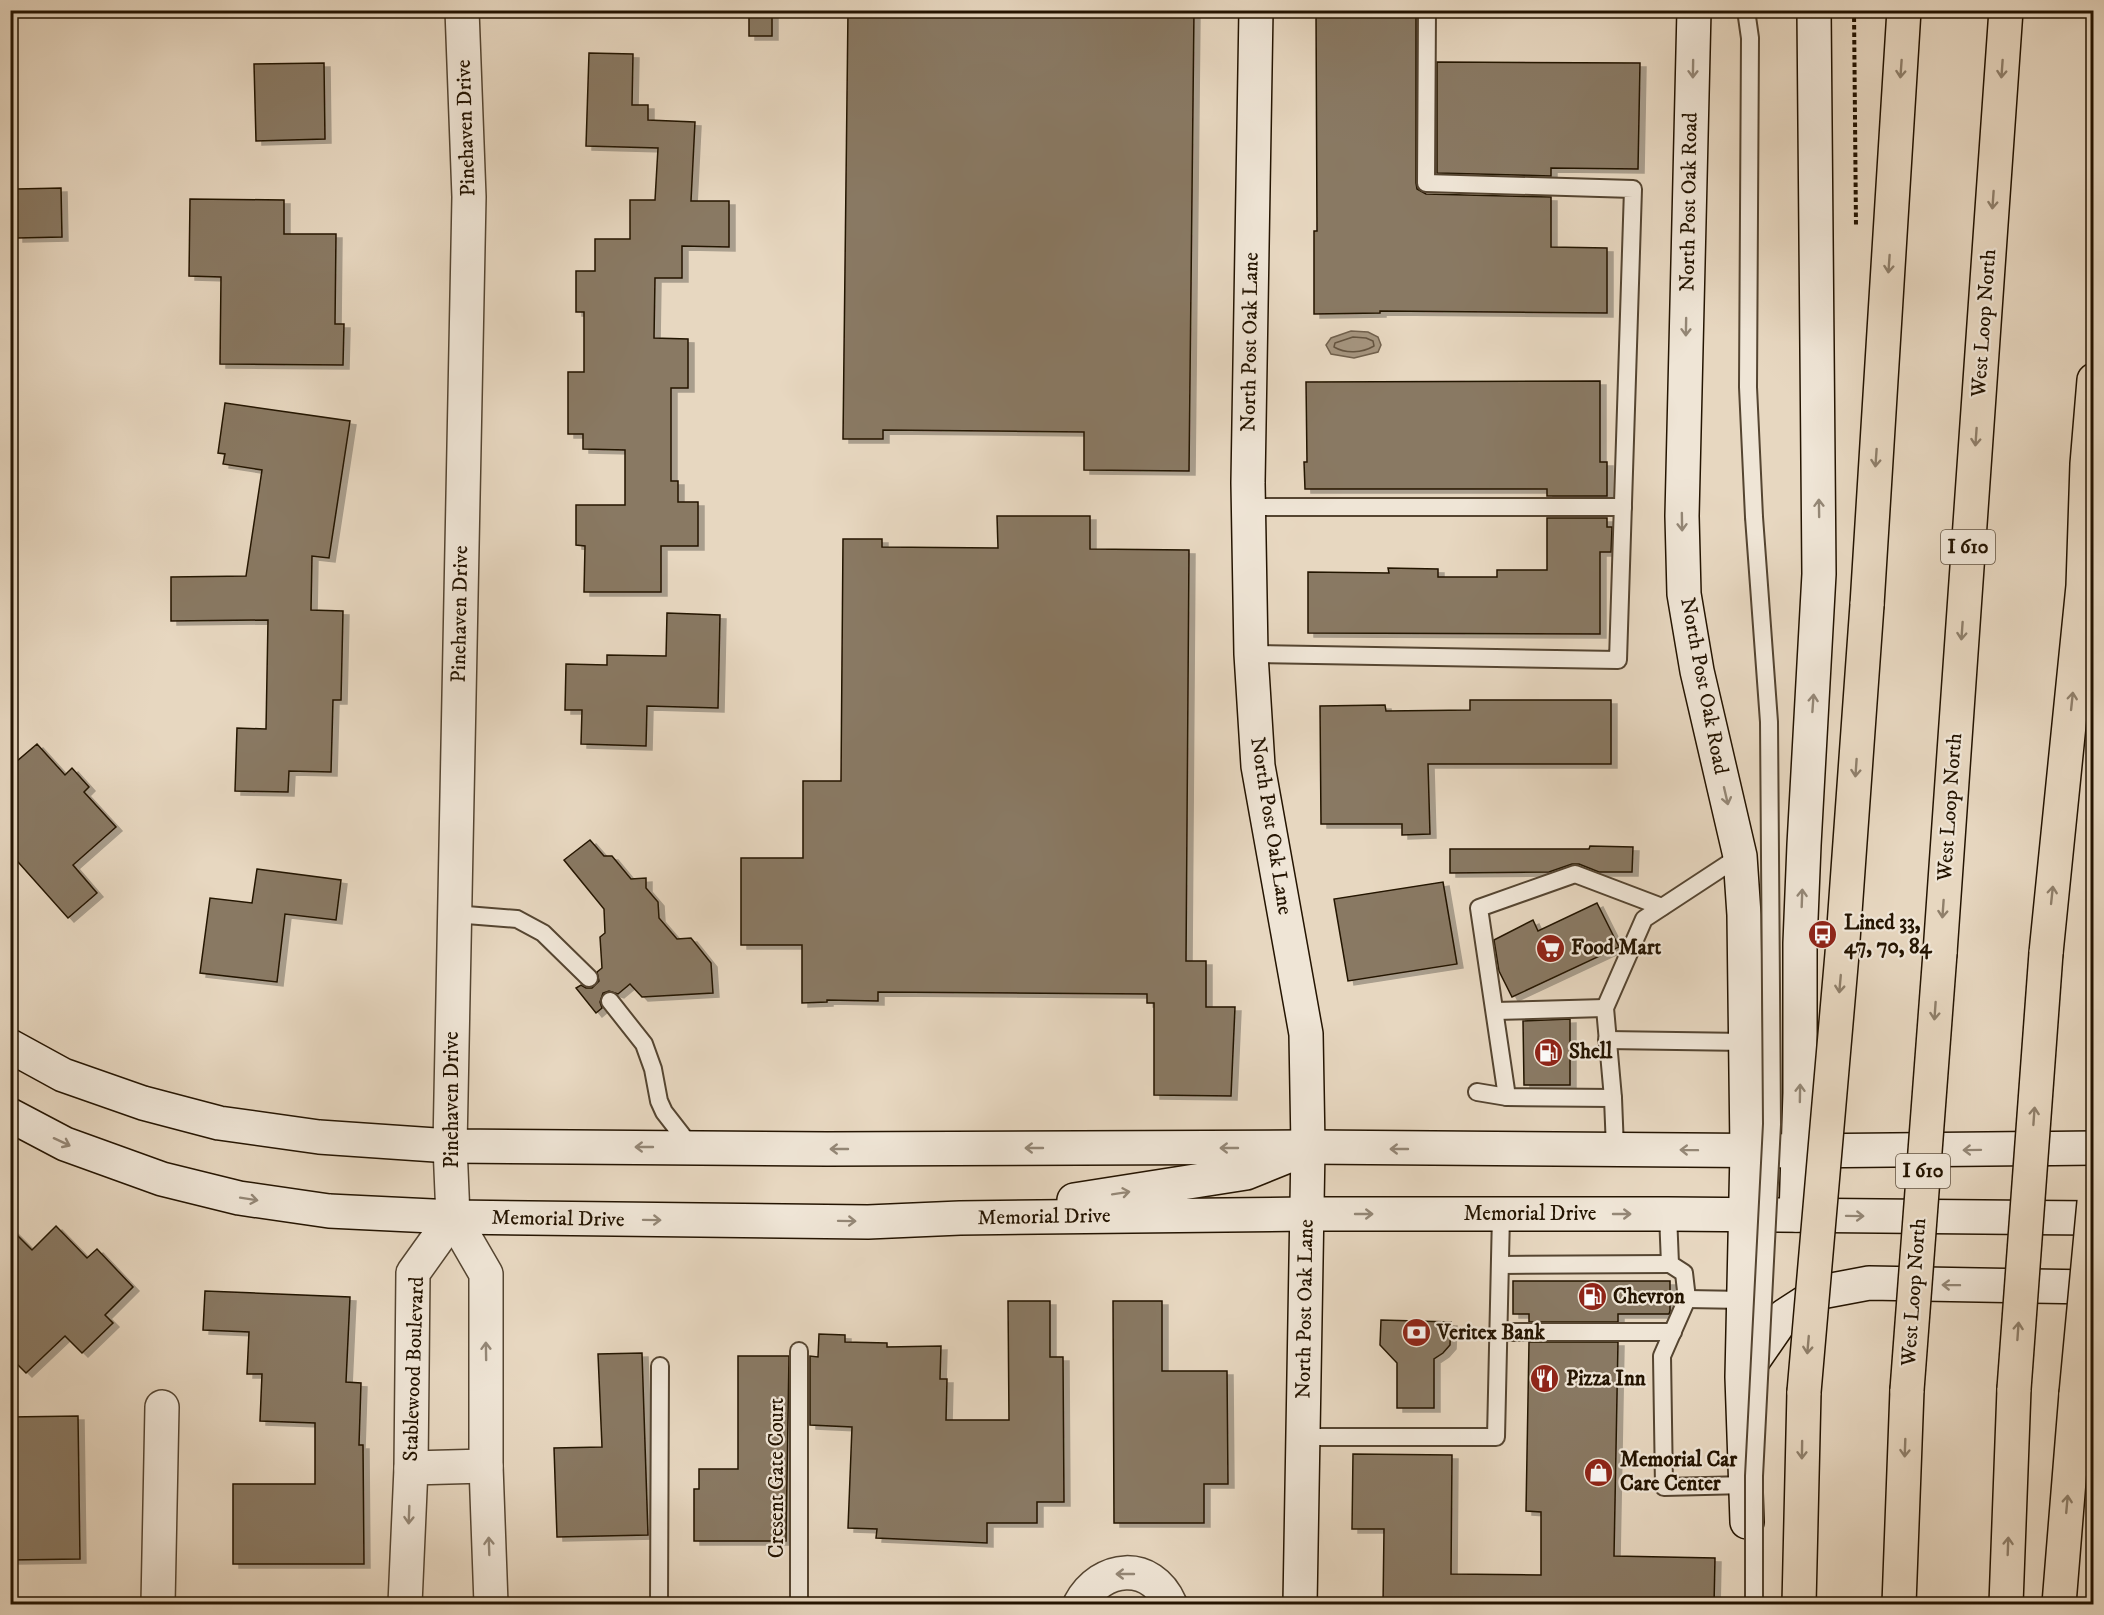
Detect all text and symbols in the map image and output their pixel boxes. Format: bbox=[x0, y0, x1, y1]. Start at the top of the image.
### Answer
one-way arrow bbox=[1687, 58, 1698, 78]
one-way arrow bbox=[1895, 58, 1906, 78]
one-way arrow bbox=[1996, 58, 2007, 78]
street label: Pinehaven Drive bbox=[451, 59, 481, 197]
street label: North Post Oak Road bbox=[1674, 112, 1704, 292]
one-way arrow bbox=[1987, 190, 1998, 210]
street label: West Loop North bbox=[1966, 248, 2002, 399]
street label: North Post Oak Lane bbox=[1235, 252, 1265, 432]
one-way arrow bbox=[1883, 253, 1894, 273]
one-way arrow bbox=[1681, 316, 1692, 336]
one-way arrow bbox=[1970, 426, 1981, 446]
one-way arrow bbox=[1871, 448, 1882, 468]
one-way arrow bbox=[1813, 499, 1825, 519]
one-way arrow bbox=[1676, 511, 1688, 531]
road number: I 610 bbox=[1941, 530, 1995, 564]
street label: Pinehaven Drive bbox=[446, 545, 474, 683]
street label: North Post Oak Road bbox=[1674, 595, 1734, 777]
one-way arrow bbox=[1957, 621, 1968, 641]
one-way arrow bbox=[2067, 691, 2078, 711]
one-way arrow bbox=[1808, 694, 1819, 714]
street label: West Loop North bbox=[1932, 732, 1968, 883]
street label: North Post Oak Lane bbox=[1244, 735, 1298, 917]
one-way arrow bbox=[1850, 758, 1861, 778]
one-way arrow bbox=[1721, 787, 1733, 806]
one-way arrow bbox=[2047, 885, 2058, 905]
one-way arrow bbox=[1796, 888, 1808, 908]
one-way arrow bbox=[1937, 899, 1948, 919]
place label: Lined 33, 47, 70, 84 bbox=[1844, 910, 1933, 960]
bus stop icon: Lined 33, 47, 70, 84 bbox=[1807, 919, 1839, 951]
supermarket icon: Food Mart bbox=[1534, 932, 1566, 964]
place label: Food Mart bbox=[1571, 935, 1662, 961]
one-way arrow bbox=[1834, 973, 1845, 993]
one-way arrow bbox=[1930, 1000, 1941, 1020]
street label: Pinehaven Drive bbox=[439, 1031, 465, 1169]
fuel station icon: Shell bbox=[1532, 1036, 1564, 1068]
place label: Shell bbox=[1569, 1039, 1613, 1065]
one-way arrow bbox=[1794, 1083, 1806, 1103]
one-way arrow bbox=[2029, 1106, 2040, 1126]
one-way arrow bbox=[53, 1137, 71, 1148]
one-way arrow bbox=[634, 1142, 654, 1153]
one-way arrow bbox=[1024, 1142, 1044, 1154]
one-way arrow bbox=[1219, 1142, 1239, 1154]
one-way arrow bbox=[829, 1143, 849, 1155]
one-way arrow bbox=[1389, 1143, 1409, 1155]
one-way arrow bbox=[1679, 1144, 1699, 1156]
one-way arrow bbox=[1963, 1144, 1983, 1156]
road number: I 610 bbox=[1896, 1154, 1950, 1188]
one-way arrow bbox=[1111, 1187, 1130, 1198]
one-way arrow bbox=[238, 1194, 258, 1205]
street label: Memorial Drive bbox=[1463, 1201, 1597, 1227]
street label: Memorial Drive bbox=[977, 1203, 1111, 1231]
street label: Memorial Drive bbox=[491, 1205, 625, 1233]
one-way arrow bbox=[1354, 1208, 1374, 1220]
one-way arrow bbox=[1612, 1208, 1632, 1220]
one-way arrow bbox=[1844, 1210, 1864, 1222]
one-way arrow bbox=[642, 1214, 662, 1225]
one-way arrow bbox=[837, 1216, 857, 1227]
street label: West Loop North bbox=[1896, 1217, 1932, 1368]
street label: North Post Oak Lane bbox=[1290, 1219, 1320, 1399]
street label: Stablewood Boulevard bbox=[398, 1276, 430, 1462]
one-way arrow bbox=[1942, 1279, 1962, 1290]
fuel station icon: Chevron bbox=[1576, 1281, 1608, 1313]
place label: Chevron bbox=[1613, 1284, 1686, 1310]
bank icon: Veritex Bank bbox=[1400, 1317, 1432, 1349]
place label: Veritex Bank bbox=[1436, 1320, 1545, 1346]
one-way arrow bbox=[2013, 1322, 2024, 1342]
one-way arrow bbox=[1802, 1335, 1813, 1355]
one-way arrow bbox=[481, 1342, 492, 1362]
restaurant icon: Pizza Inn bbox=[1529, 1363, 1561, 1395]
place label: Pizza Inn bbox=[1566, 1366, 1647, 1392]
street label: Cresent Gate Court bbox=[764, 1397, 790, 1558]
one-way arrow bbox=[1899, 1438, 1910, 1457]
one-way arrow bbox=[1797, 1440, 1808, 1460]
place label: Memorial Car Care Center bbox=[1620, 1447, 1738, 1497]
shop icon: Memorial Car Care Center bbox=[1583, 1456, 1615, 1488]
one-way arrow bbox=[2062, 1495, 2073, 1515]
one-way arrow bbox=[403, 1505, 414, 1525]
one-way arrow bbox=[483, 1537, 494, 1557]
one-way arrow bbox=[2002, 1537, 2014, 1557]
one-way arrow bbox=[1116, 1568, 1136, 1580]

